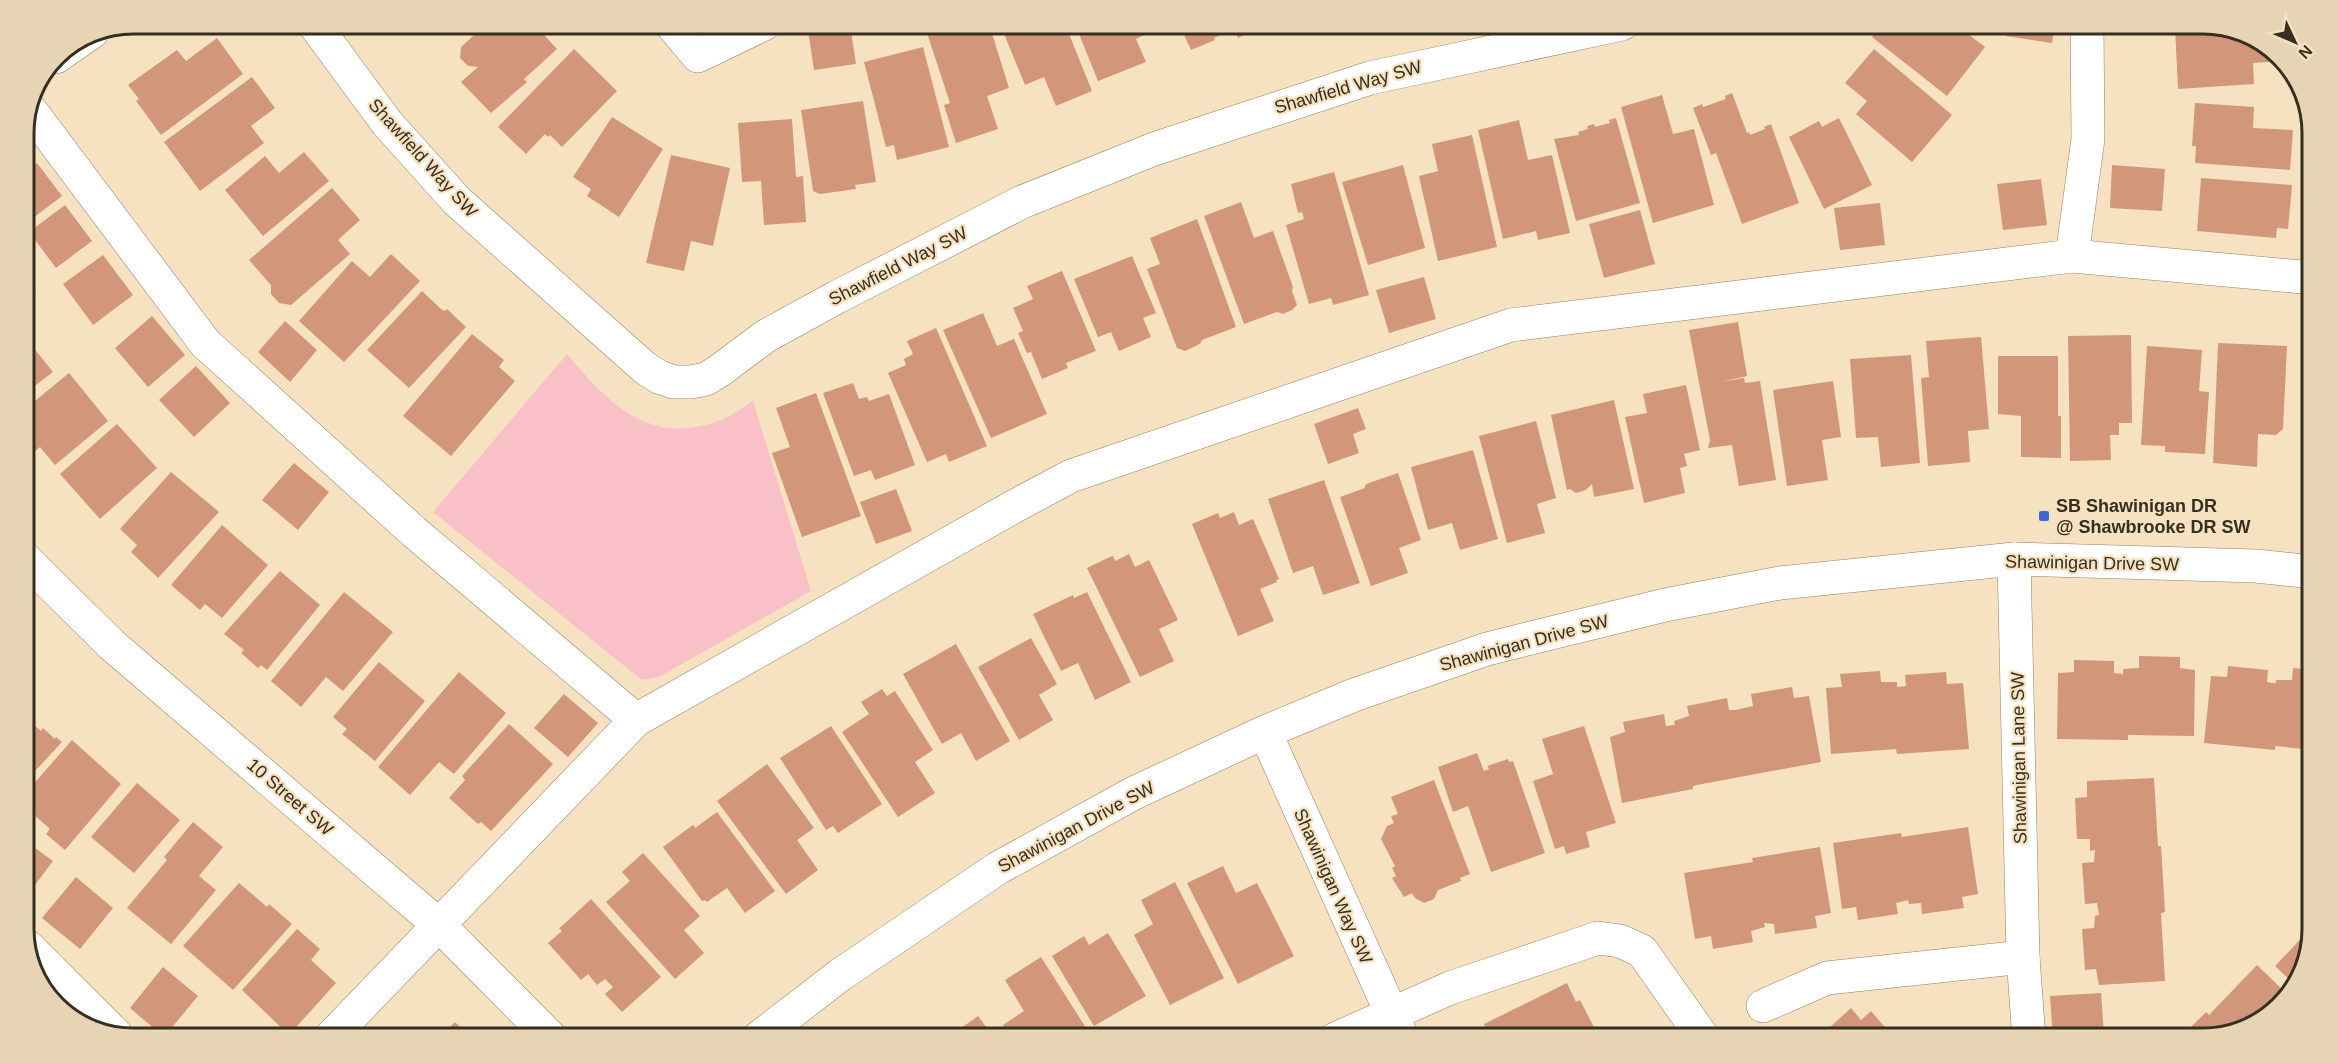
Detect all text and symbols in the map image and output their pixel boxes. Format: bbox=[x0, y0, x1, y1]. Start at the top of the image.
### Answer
north arrow bbox=[2265, 12, 2325, 72]
text: N bbox=[2295, 42, 2316, 62]
street label: Shawfield Way SW bbox=[1272, 56, 1424, 118]
street label: Shawfield Way SW bbox=[365, 95, 481, 221]
street label: Shawfield Way SW bbox=[826, 222, 970, 310]
place label: SB Shawinigan DR @ Shawbrooke DR SW bbox=[2056, 496, 2251, 537]
marker: SB Shawinigan DR @ Shawbrooke DR SW bbox=[2037, 509, 2051, 523]
street label: Shawinigan Drive SW bbox=[2005, 551, 2179, 575]
street label: Shawinigan Drive SW bbox=[1437, 611, 1611, 675]
street label: Shawinigan Lane SW bbox=[2007, 672, 2031, 844]
street label: 10 Street SW bbox=[243, 754, 337, 840]
street label: Shawinigan Drive SW bbox=[994, 777, 1158, 877]
street label: Shawinigan Way SW bbox=[1290, 805, 1376, 967]

